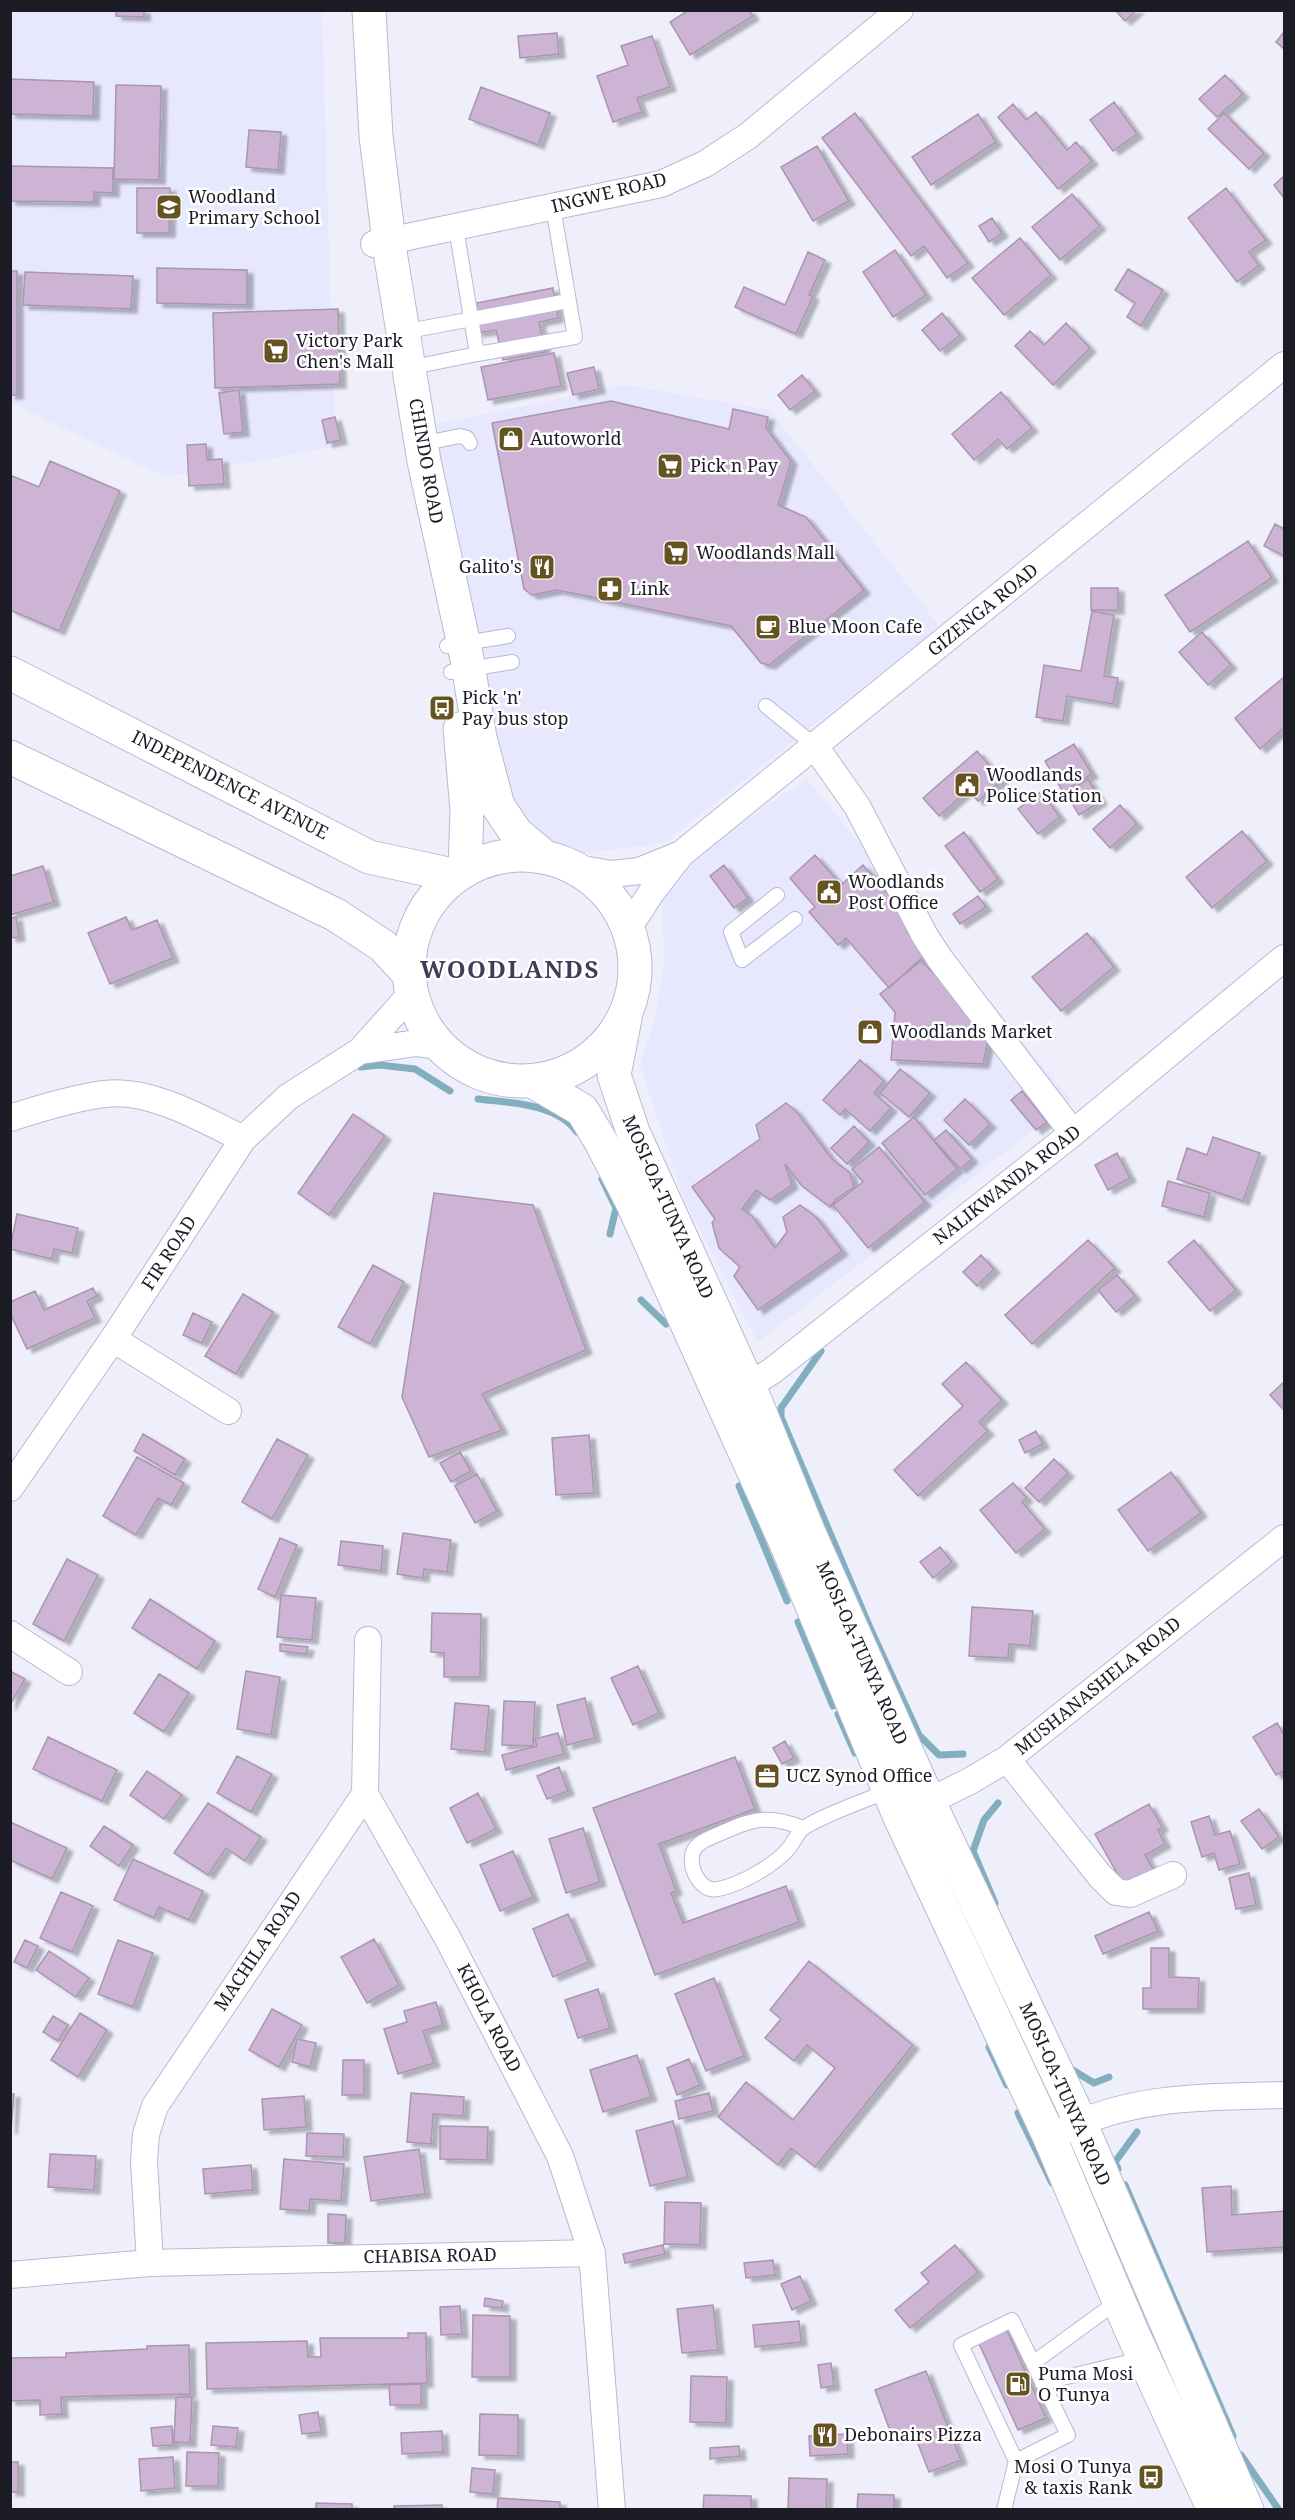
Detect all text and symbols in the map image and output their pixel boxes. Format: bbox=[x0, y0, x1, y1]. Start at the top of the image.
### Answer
street label: INGWE ROAD bbox=[549, 166, 669, 218]
place label: Woodland Primary School bbox=[188, 184, 320, 229]
school or university icon: Woodland Primary School bbox=[154, 192, 184, 222]
place label: Victory Park Chen's Mall bbox=[296, 328, 403, 373]
supermarket icon: Victory Park Chen's Mall bbox=[261, 336, 291, 366]
street label: CHINDO ROAD bbox=[404, 396, 450, 525]
shop icon: Autoworld bbox=[496, 424, 526, 454]
place label: Autoworld bbox=[530, 426, 622, 450]
supermarket icon: Pick n Pay bbox=[655, 451, 685, 481]
place label: Pick n Pay bbox=[690, 453, 779, 477]
supermarket icon: Woodlands Mall bbox=[661, 538, 691, 568]
place label: Woodlands Mall bbox=[696, 540, 835, 564]
restaurant icon: Galito's bbox=[527, 552, 557, 582]
place label: Galito's bbox=[459, 554, 522, 578]
street label: GIZENGA ROAD bbox=[922, 557, 1043, 661]
pharmacy icon: Link bbox=[595, 574, 625, 604]
place label: Link bbox=[630, 576, 670, 600]
cafe icon: Blue Moon Cafe bbox=[753, 612, 783, 642]
place label: Blue Moon Cafe bbox=[788, 614, 923, 638]
place label: Pick 'n' Pay bus stop bbox=[462, 685, 569, 730]
bus stop icon: Pick 'n' Pay bus stop bbox=[427, 693, 457, 723]
street label: INDEPENDENCE AVENUE bbox=[128, 724, 333, 844]
place label: Woodlands Police Station bbox=[986, 762, 1103, 807]
public building icon: Woodlands Police Station bbox=[952, 770, 982, 800]
place label: Woodlands Post Office bbox=[848, 869, 944, 914]
public building icon: Woodlands Post Office bbox=[814, 877, 844, 907]
district label: WOODLANDS bbox=[420, 952, 600, 985]
shop icon: Woodlands Market bbox=[855, 1017, 885, 1047]
place label: Woodlands Market bbox=[890, 1019, 1052, 1043]
street label: MOSI-OA-TUNYA ROAD bbox=[618, 1111, 720, 1302]
street label: NALIKWANDA ROAD bbox=[928, 1119, 1085, 1249]
street label: FIR ROAD bbox=[135, 1211, 201, 1294]
street label: MOSI-OA-TUNYA ROAD bbox=[812, 1557, 914, 1748]
street label: MUSHANASHELA ROAD bbox=[1009, 1611, 1185, 1760]
office icon: UCZ Synod Office bbox=[752, 1761, 782, 1791]
place label: UCZ Synod Office bbox=[786, 1763, 933, 1787]
street label: MACHILA ROAD bbox=[208, 1886, 306, 2015]
street label: KHOLA ROAD bbox=[452, 1959, 528, 2076]
street label: MOSI-OA-TUNYA ROAD bbox=[1015, 1998, 1117, 2189]
street label: CHABISA ROAD bbox=[363, 2242, 497, 2268]
place label: Puma Mosi O Tunya bbox=[1038, 2361, 1134, 2406]
fuel station icon: Puma Mosi O Tunya bbox=[1003, 2369, 1033, 2399]
restaurant icon: Debonairs Pizza bbox=[810, 2420, 840, 2450]
place label: Debonairs Pizza bbox=[844, 2422, 982, 2446]
place label: Mosi O Tunya & taxis Rank bbox=[1014, 2454, 1132, 2499]
bus stop icon: Mosi O Tunya & taxis Rank bbox=[1136, 2462, 1166, 2492]

